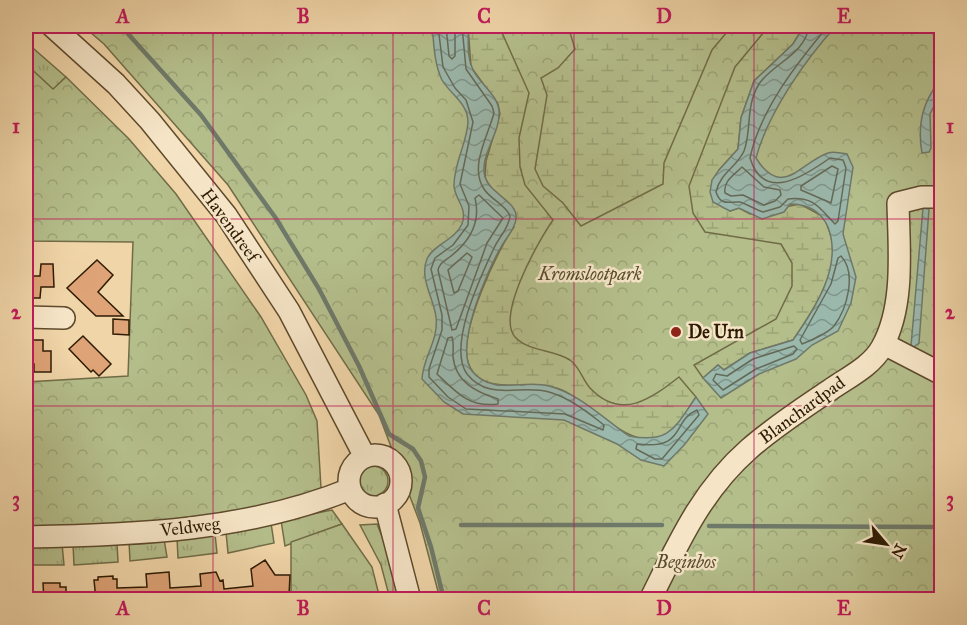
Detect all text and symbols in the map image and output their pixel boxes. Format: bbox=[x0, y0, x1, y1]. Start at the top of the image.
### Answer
text: A bbox=[114, 4, 130, 28]
text: B bbox=[296, 4, 310, 28]
text: C bbox=[477, 4, 491, 28]
text: D bbox=[656, 4, 672, 28]
text: E bbox=[837, 4, 852, 28]
text: 1 bbox=[12, 114, 20, 138]
text: 1 bbox=[946, 114, 954, 138]
street label: Havendreef bbox=[196, 184, 266, 268]
park label: Kromslootpark bbox=[538, 263, 642, 286]
text: 2 bbox=[11, 300, 22, 324]
text: 2 bbox=[945, 300, 956, 324]
place label: De Urn bbox=[688, 321, 744, 343]
marker: De Urn bbox=[669, 325, 683, 339]
street label: Blanchardpad bbox=[755, 372, 849, 448]
text: 3 bbox=[12, 487, 20, 512]
text: 3 bbox=[946, 487, 954, 512]
street label: Veldweg bbox=[158, 512, 222, 543]
north arrow bbox=[856, 514, 916, 574]
text: N bbox=[887, 540, 910, 562]
park label: Beginbos bbox=[655, 551, 717, 573]
text: A bbox=[114, 596, 130, 620]
text: B bbox=[296, 596, 310, 620]
text: C bbox=[477, 596, 491, 620]
text: D bbox=[656, 596, 672, 620]
text: E bbox=[837, 596, 852, 620]

